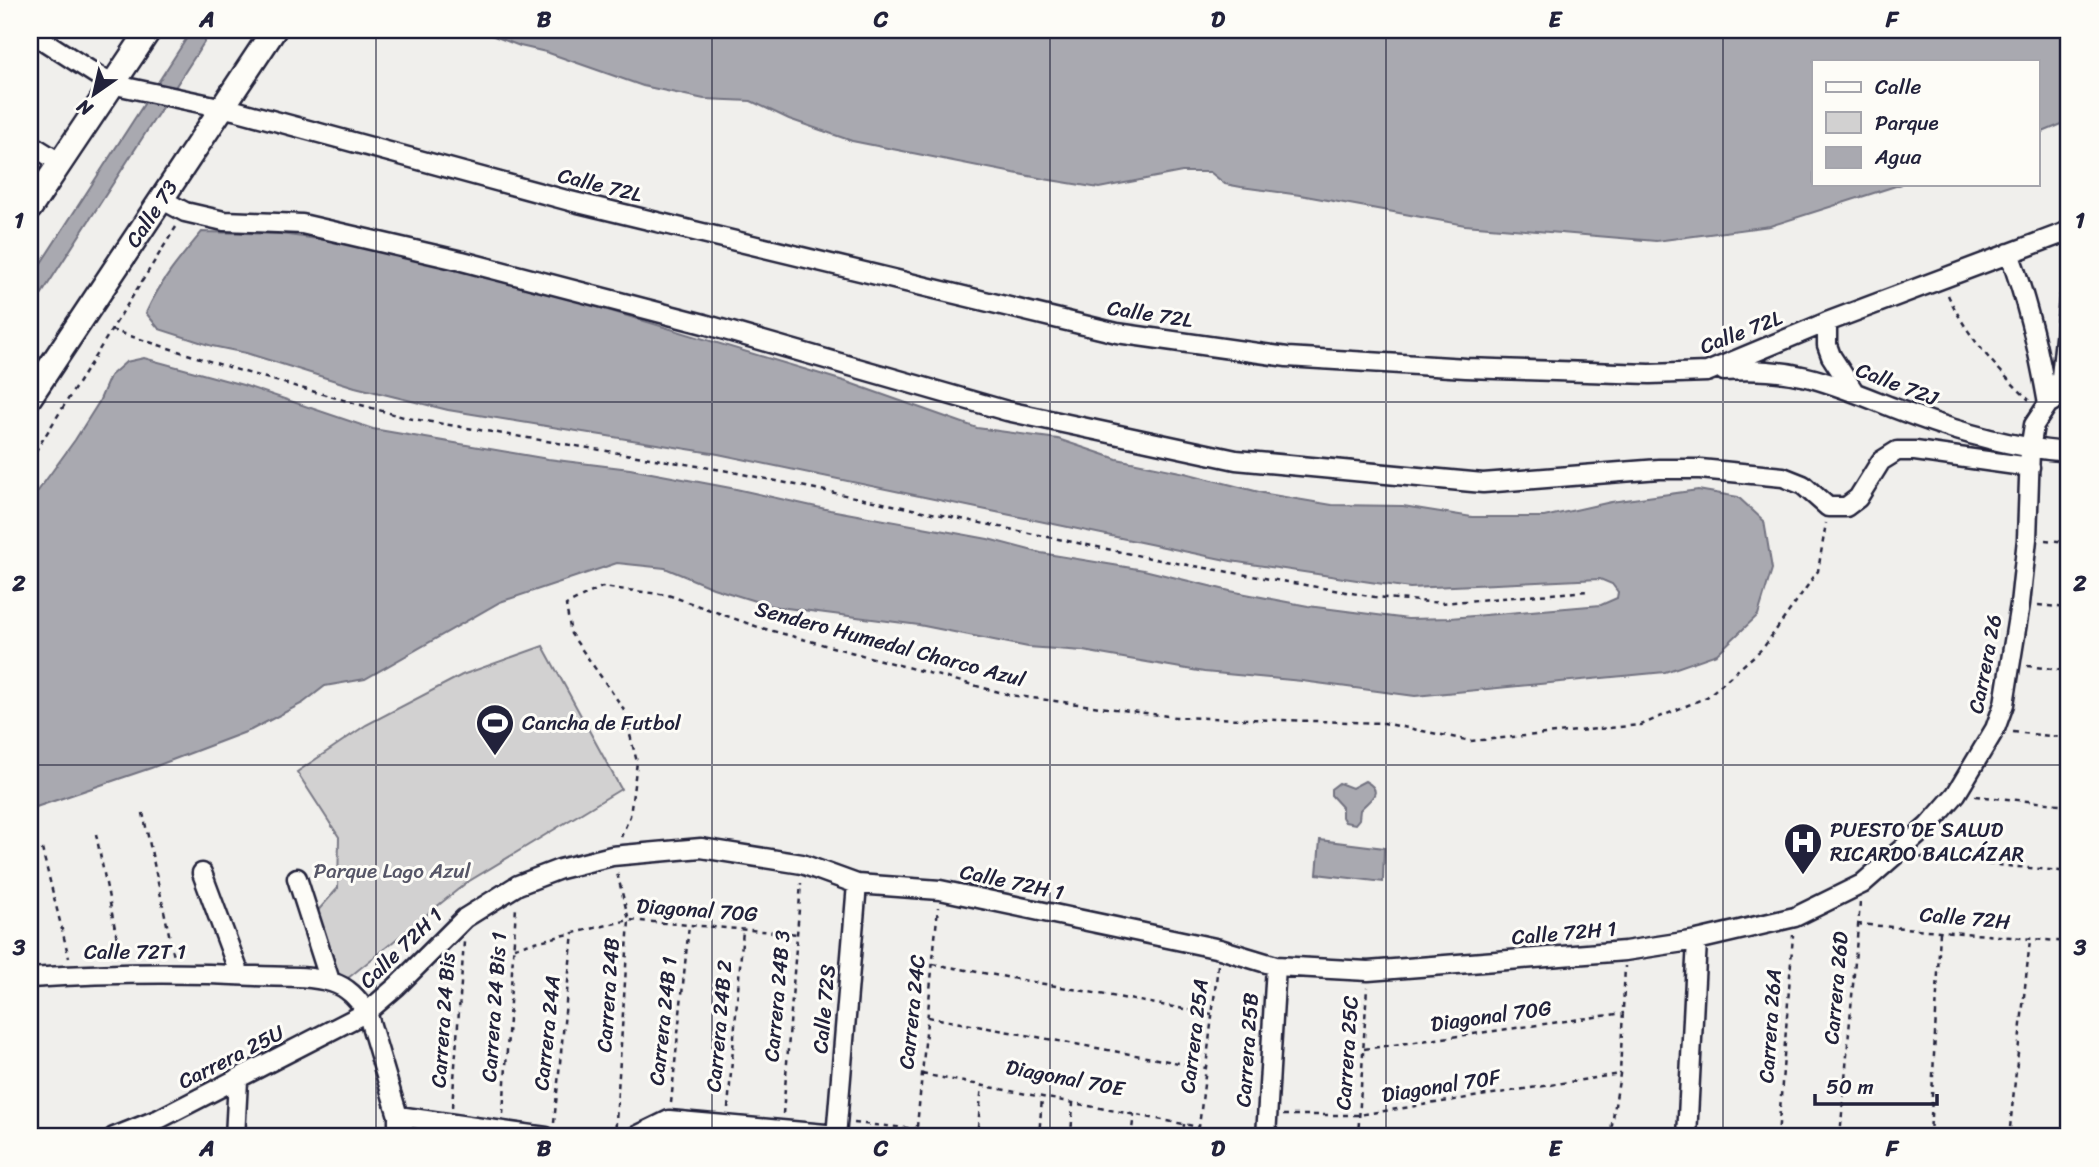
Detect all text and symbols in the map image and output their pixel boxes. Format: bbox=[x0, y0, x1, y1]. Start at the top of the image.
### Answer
text: A bbox=[198, 0, 215, 40]
text: B bbox=[537, 0, 552, 40]
text: C bbox=[873, 0, 889, 40]
text: D bbox=[1211, 0, 1226, 40]
text: E bbox=[1549, 0, 1564, 40]
text: F bbox=[1885, 0, 1900, 40]
north arrow bbox=[60, 60, 130, 130]
legend bbox=[1812, 60, 2039, 186]
text: Calle bbox=[1875, 68, 1922, 106]
text: N bbox=[69, 90, 100, 126]
text: Parque bbox=[1875, 104, 1939, 142]
text: Agua bbox=[1874, 138, 1922, 176]
street label: Calle 72L bbox=[554, 156, 646, 214]
street label: Calle 73 bbox=[115, 171, 189, 256]
text: 1 bbox=[14, 200, 24, 241]
text: 1 bbox=[2075, 200, 2085, 241]
street label: Calle 72L bbox=[1105, 289, 1196, 340]
street label: Calle 72L bbox=[1694, 299, 1788, 365]
street label: Calle 72J bbox=[1850, 351, 1945, 418]
text: 2 bbox=[11, 563, 26, 604]
text: 2 bbox=[2072, 563, 2087, 604]
street label: Sendero Humedal Charco Azul bbox=[751, 590, 1030, 699]
street label: Carrera 26 bbox=[1957, 611, 2013, 717]
sports icon: Cancha de Futbol bbox=[474, 702, 516, 757]
place label: Cancha de Futbol bbox=[522, 704, 682, 742]
place label: PUESTO DE SALUD RICARDO BALCÁZAR bbox=[1830, 811, 2024, 873]
hospital icon: PUESTO DE SALUD RICARDO BALCÁZAR bbox=[1782, 821, 1824, 876]
park label: Parque Lago Azul bbox=[314, 852, 471, 890]
street label: Calle 72H 1 bbox=[957, 852, 1067, 912]
street label: Diagonal 70G bbox=[635, 887, 759, 933]
street label: Calle 72H bbox=[1918, 895, 2012, 941]
street label: Calle 72H 1 bbox=[350, 898, 452, 998]
street label: Calle 72H 1 bbox=[1510, 909, 1618, 957]
text: 3 bbox=[12, 927, 26, 968]
text: 3 bbox=[2073, 927, 2087, 968]
street label: Carrera 24B 3 bbox=[752, 928, 802, 1063]
street label: Carrera 26D bbox=[1812, 930, 1860, 1046]
street label: Carrera 24 Bis 1 bbox=[470, 931, 518, 1083]
street label: Calle 72T 1 bbox=[84, 933, 186, 971]
street label: Carrera 24B bbox=[585, 936, 631, 1054]
street label: Carrera 24 Bis bbox=[419, 951, 467, 1089]
street label: Carrera 24C bbox=[887, 953, 937, 1071]
street label: Carrera 24B 1 bbox=[637, 955, 689, 1087]
street label: Carrera 24B 2 bbox=[694, 958, 744, 1094]
street label: Calle 72S bbox=[801, 963, 847, 1055]
street label: Carrera 26A bbox=[1747, 968, 1793, 1084]
street label: Carrera 24A bbox=[522, 974, 572, 1092]
street label: Carrera 25A bbox=[1168, 977, 1220, 1095]
street label: Diagonal 70G bbox=[1428, 989, 1554, 1043]
street label: Carrera 25B bbox=[1224, 992, 1270, 1108]
street label: Carrera 25C bbox=[1324, 995, 1370, 1111]
street label: Carrera 25U bbox=[171, 1013, 292, 1100]
street label: Diagonal 70E bbox=[1002, 1048, 1129, 1108]
street label: Diagonal 70F bbox=[1379, 1058, 1505, 1114]
scale bar bbox=[1815, 1062, 1938, 1106]
text: 50 m bbox=[1826, 1068, 1874, 1106]
text: A bbox=[198, 1128, 215, 1167]
text: B bbox=[537, 1128, 552, 1167]
text: C bbox=[873, 1128, 889, 1167]
text: D bbox=[1211, 1128, 1226, 1167]
text: E bbox=[1549, 1128, 1564, 1167]
text: F bbox=[1885, 1128, 1900, 1167]

